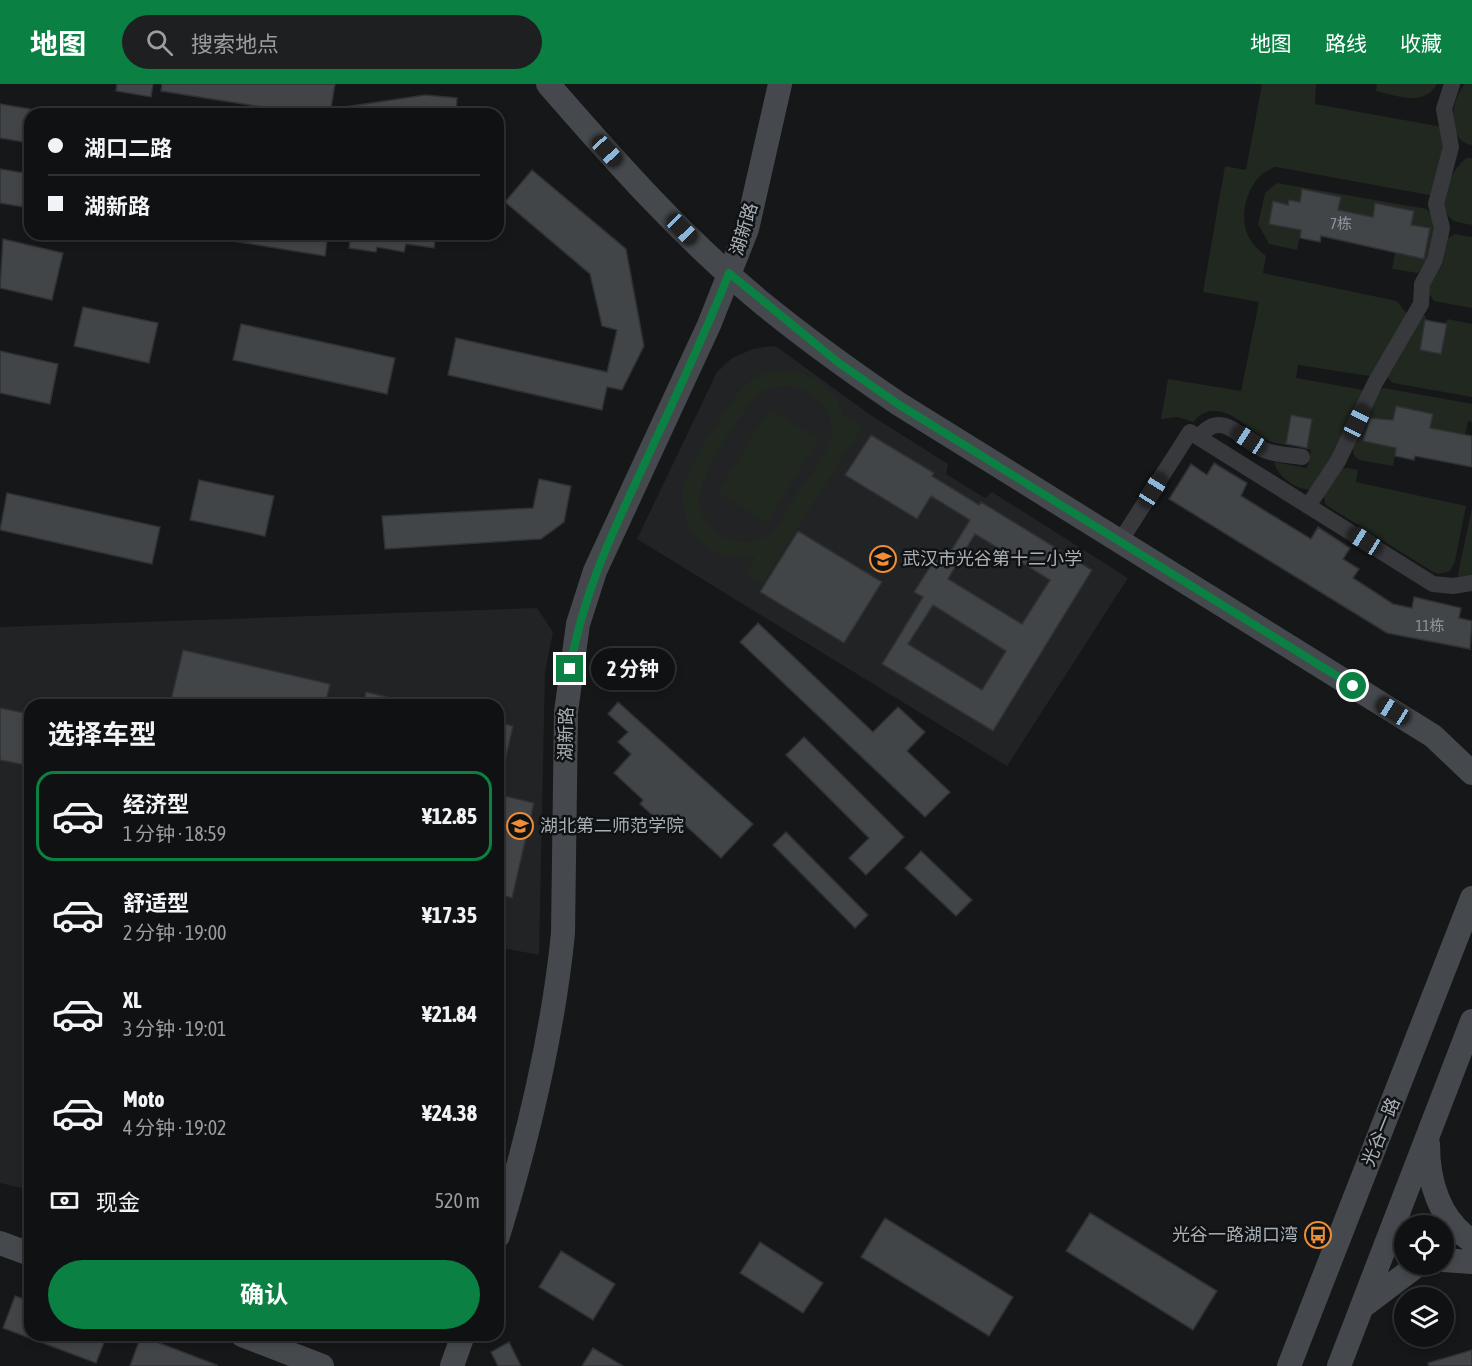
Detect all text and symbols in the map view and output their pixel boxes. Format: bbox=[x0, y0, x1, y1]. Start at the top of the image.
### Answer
search box bbox=[122, 15, 542, 69]
icon: search bbox=[143, 26, 176, 59]
text: 地图 bbox=[30, 28, 86, 60]
text: 搜索地点 bbox=[191, 31, 279, 57]
text: 地图 bbox=[1250, 31, 1292, 55]
text: 路线 bbox=[1325, 31, 1367, 55]
text: 收藏 bbox=[1400, 31, 1442, 55]
car bbox=[588, 132, 626, 170]
text: 湖口二路 bbox=[84, 135, 172, 161]
text: 湖新路 bbox=[84, 193, 150, 219]
street label: 湖新路 bbox=[726, 200, 761, 258]
car bbox=[663, 210, 701, 248]
house number: 7栋 bbox=[1330, 215, 1352, 232]
car bbox=[1341, 402, 1373, 442]
car bbox=[1229, 423, 1269, 457]
car bbox=[1136, 470, 1170, 510]
car bbox=[1345, 524, 1385, 558]
school or university icon: 武汉市光谷第十二小学 bbox=[868, 544, 898, 574]
place label: 武汉市光谷第十二小学 bbox=[902, 548, 1082, 569]
house number: 11栋 bbox=[1415, 617, 1445, 634]
callout: 2 分钟 bbox=[591, 648, 675, 690]
route end bbox=[556, 655, 583, 682]
text: 2 分钟 bbox=[607, 657, 659, 680]
route start bbox=[1339, 672, 1366, 699]
car bbox=[1373, 694, 1413, 728]
street label: 湖新路 bbox=[555, 707, 576, 761]
text: 选择车型 bbox=[48, 719, 156, 750]
icon: car bbox=[51, 789, 105, 843]
text: 经济型 bbox=[123, 791, 189, 817]
text: ¥12.85 bbox=[422, 803, 477, 829]
school or university icon: 湖北第二师范学院 bbox=[505, 811, 535, 841]
place label: 湖北第二师范学院 bbox=[540, 815, 684, 836]
text: 1 分钟 · 18:59 bbox=[123, 822, 226, 845]
icon: car bbox=[51, 888, 105, 942]
text: 舒适型 bbox=[123, 890, 189, 916]
text: ¥17.35 bbox=[422, 902, 477, 928]
text: 2 分钟 · 19:00 bbox=[123, 921, 226, 944]
icon: car bbox=[51, 987, 105, 1041]
text: XL bbox=[123, 987, 141, 1013]
text: ¥21.84 bbox=[422, 1001, 477, 1027]
text: 3 分钟 · 19:01 bbox=[123, 1017, 226, 1040]
icon: car bbox=[51, 1086, 105, 1140]
text: Moto bbox=[123, 1086, 165, 1112]
street label: 光谷一路 bbox=[1357, 1095, 1404, 1169]
text: ¥24.38 bbox=[422, 1100, 477, 1126]
text: 4 分钟 · 19:02 bbox=[123, 1116, 226, 1139]
icon: cash bbox=[48, 1184, 81, 1217]
text: 现金 bbox=[96, 1189, 140, 1215]
text: 520 m bbox=[435, 1189, 480, 1212]
map controls bbox=[1394, 1215, 1454, 1347]
button: locate bbox=[1394, 1215, 1454, 1275]
bus stop icon: 光谷一路湖口湾 bbox=[1303, 1220, 1333, 1250]
place label: 光谷一路湖口湾 bbox=[1172, 1224, 1298, 1245]
button: 确认 bbox=[48, 1260, 480, 1329]
button: layers bbox=[1394, 1287, 1454, 1347]

